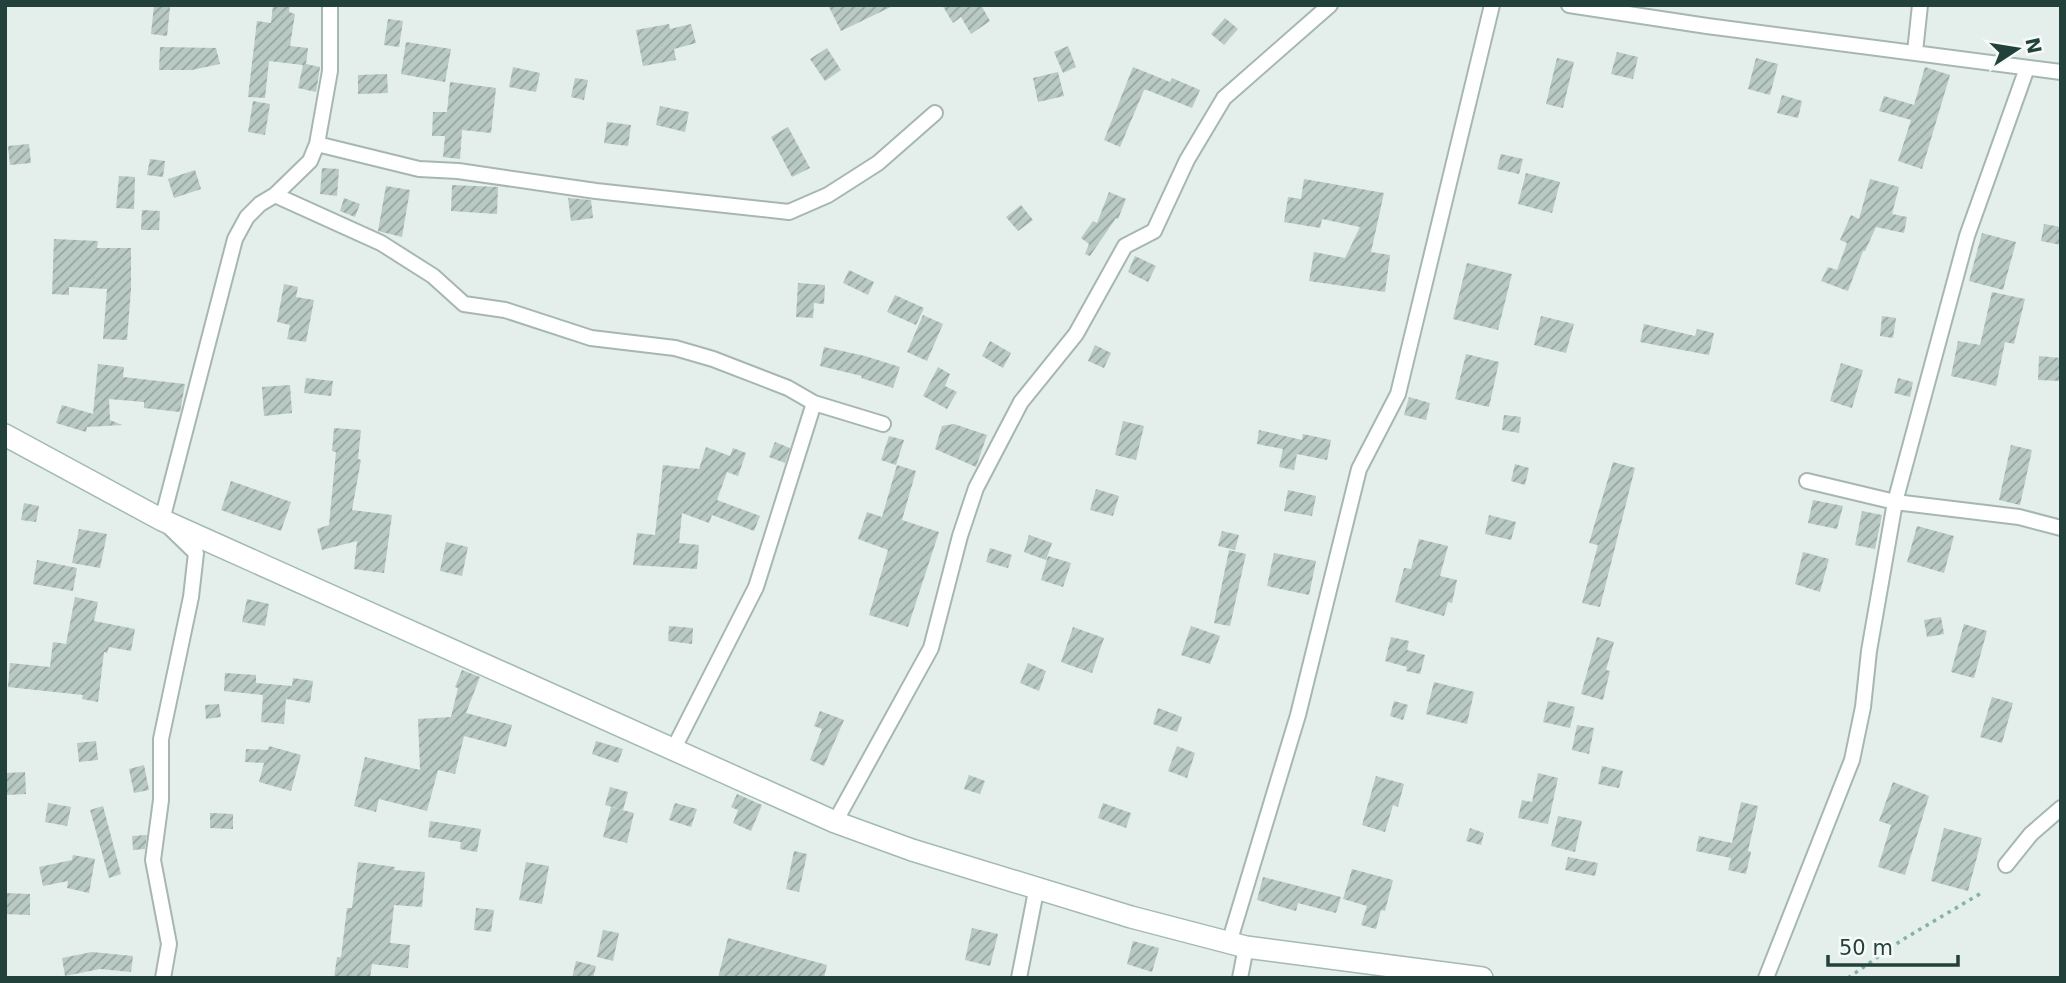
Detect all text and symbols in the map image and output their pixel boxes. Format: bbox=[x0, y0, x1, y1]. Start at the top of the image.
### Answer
north arrow bbox=[1982, 14, 2052, 84]
text: N bbox=[2021, 35, 2046, 56]
scale bar bbox=[1828, 923, 1958, 967]
text: 50 m bbox=[1839, 936, 1893, 960]

